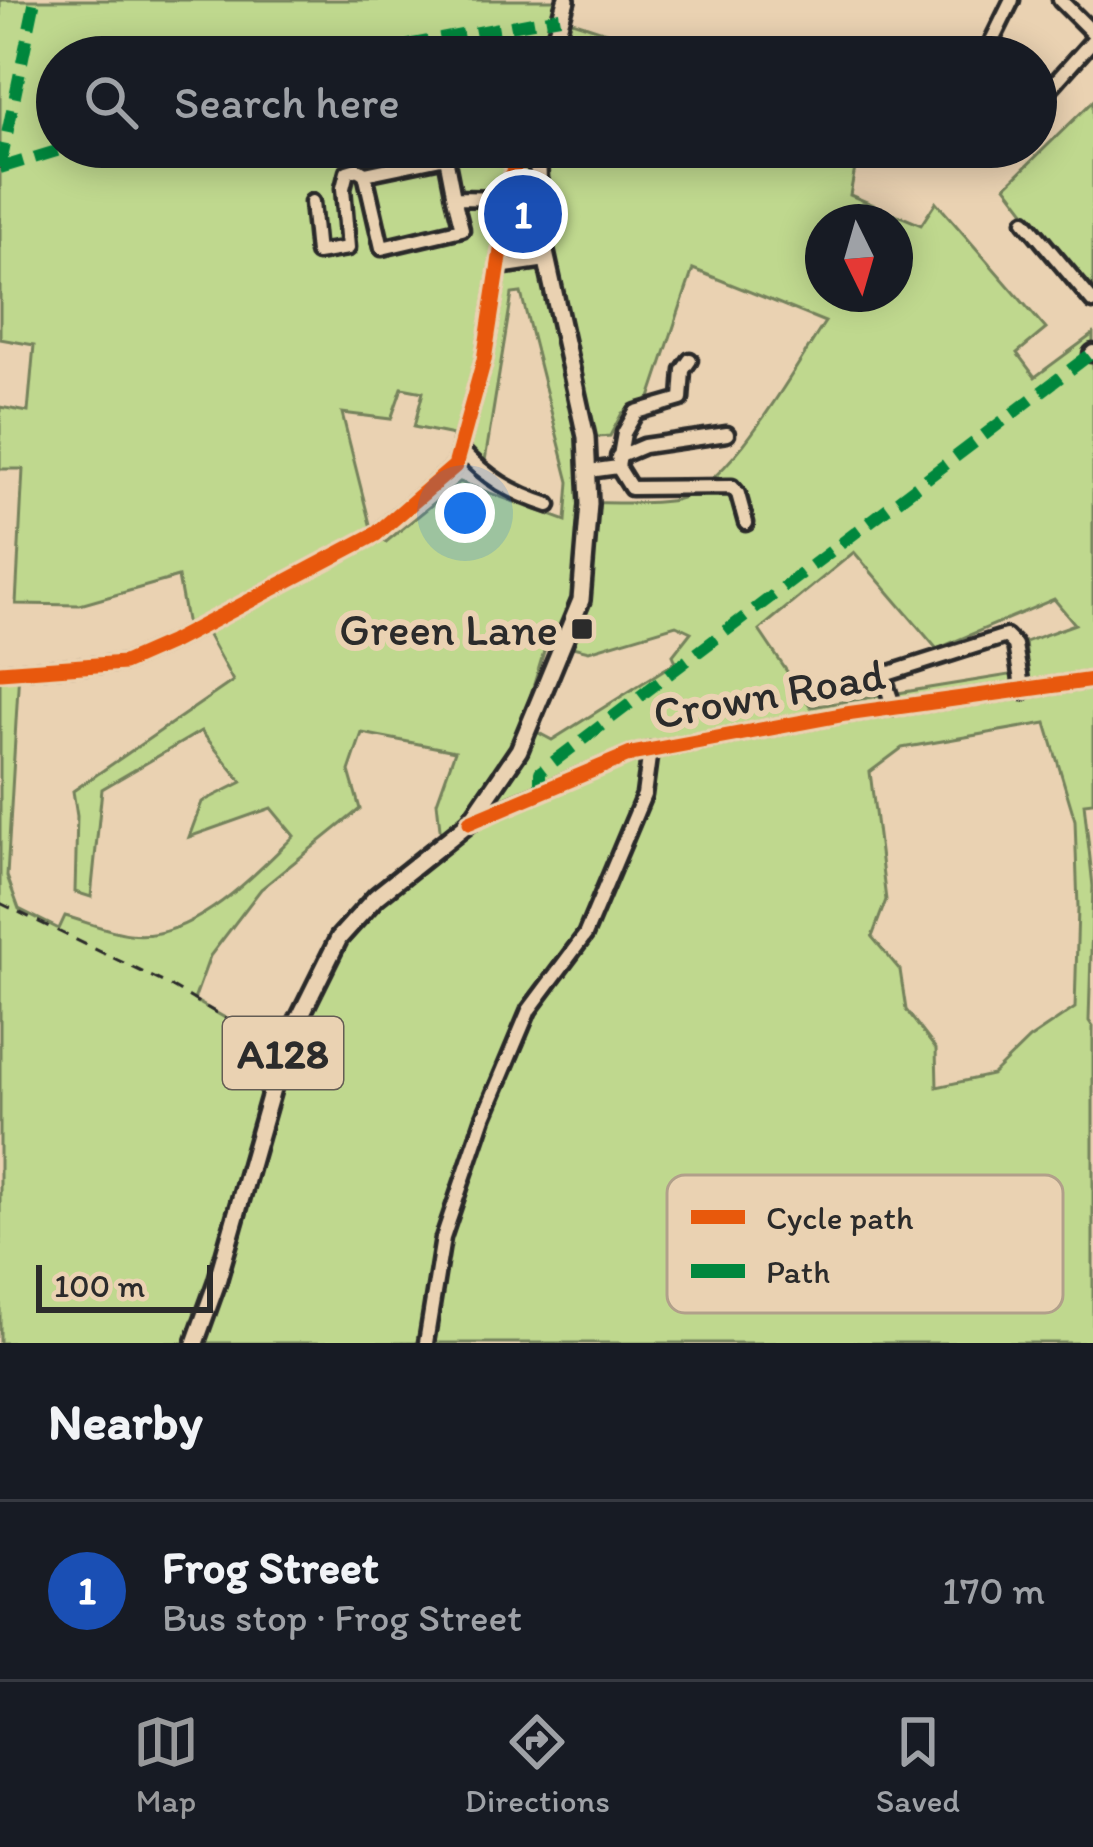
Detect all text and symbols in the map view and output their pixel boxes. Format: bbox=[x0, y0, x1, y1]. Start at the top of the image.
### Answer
search box bbox=[36, 36, 1057, 168]
icon: search bbox=[78, 69, 144, 135]
text: Search here bbox=[174, 75, 400, 129]
pin: 1 bbox=[484, 169, 562, 259]
north arrow bbox=[805, 204, 913, 312]
your location bbox=[435, 483, 495, 543]
place label: Green Lane bbox=[339, 602, 558, 656]
marker: Green Lane bbox=[569, 616, 595, 642]
street label: Crown Road bbox=[649, 646, 889, 740]
road number: A128 bbox=[223, 1017, 343, 1089]
legend bbox=[667, 1175, 1063, 1313]
text: Cycle path bbox=[766, 1198, 914, 1237]
text: Path bbox=[766, 1252, 830, 1291]
scale bar bbox=[36, 1259, 213, 1312]
text: 100 m bbox=[54, 1266, 145, 1305]
text: Nearby bbox=[48, 1391, 203, 1452]
text: Frog Street bbox=[162, 1540, 379, 1594]
text: 1 bbox=[78, 1567, 96, 1614]
text: 170 m bbox=[942, 1567, 1045, 1614]
text: Bus stop · Frog Street bbox=[162, 1594, 522, 1641]
tab: Map bbox=[133, 1709, 199, 1820]
tab: Directions bbox=[465, 1709, 610, 1820]
tab: Saved bbox=[876, 1709, 960, 1820]

